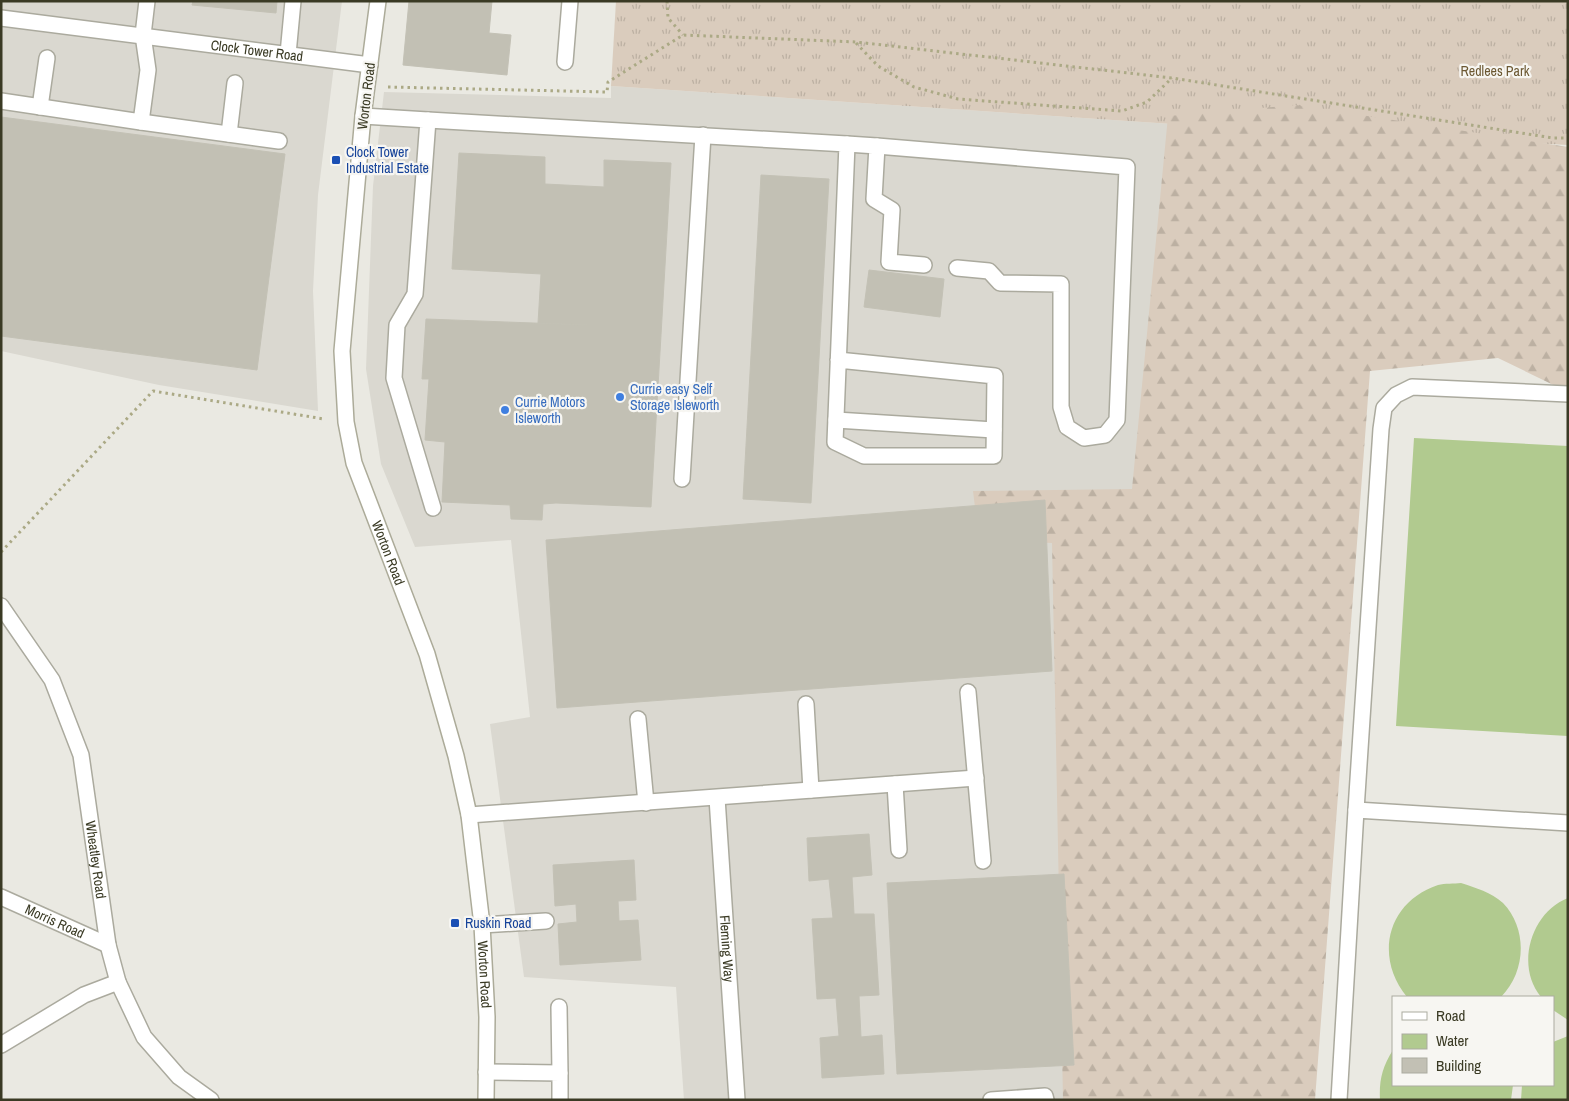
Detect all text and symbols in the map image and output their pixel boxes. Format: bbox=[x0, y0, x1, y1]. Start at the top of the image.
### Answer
street label: Clock Tower Road bbox=[210, 36, 304, 65]
street label: Worton Road bbox=[353, 61, 379, 131]
park label: Redlees Park bbox=[1461, 62, 1530, 80]
place label: Clock Tower Industrial Estate bbox=[346, 143, 429, 177]
marker: Clock Tower Industrial Estate bbox=[330, 154, 342, 166]
place label: Currie easy Self Storage Isleworth bbox=[630, 380, 719, 414]
marker: Currie easy Self Storage Isleworth bbox=[614, 391, 626, 403]
place label: Currie Motors Isleworth bbox=[515, 393, 585, 427]
marker: Currie Motors Isleworth bbox=[499, 404, 511, 416]
street label: Worton Road bbox=[368, 518, 409, 588]
street label: Wheatley Road bbox=[81, 819, 110, 900]
street label: Morris Road bbox=[22, 900, 87, 942]
place label: Ruskin Road bbox=[465, 914, 531, 932]
street label: Fleming Way bbox=[716, 915, 738, 983]
marker: Ruskin Road bbox=[449, 917, 461, 929]
street label: Worton Road bbox=[474, 940, 496, 1009]
legend bbox=[1392, 996, 1554, 1086]
text: Road bbox=[1436, 1005, 1465, 1026]
text: Water bbox=[1436, 1030, 1468, 1051]
text: Building bbox=[1436, 1055, 1481, 1076]

